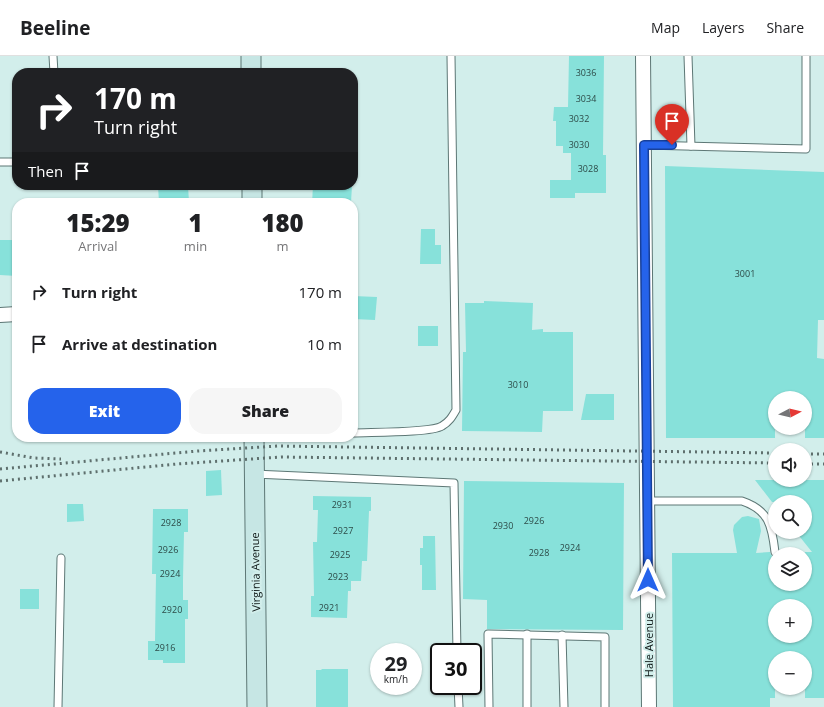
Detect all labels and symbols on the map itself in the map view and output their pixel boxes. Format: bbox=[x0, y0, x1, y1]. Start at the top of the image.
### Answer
house number: 3036 bbox=[576, 66, 596, 79]
house number: 3034 bbox=[576, 92, 596, 105]
pin bbox=[655, 104, 689, 145]
house number: 3032 bbox=[569, 112, 589, 125]
house number: 3030 bbox=[569, 138, 589, 151]
house number: 3028 bbox=[578, 162, 598, 175]
house number: 3001 bbox=[735, 267, 755, 280]
house number: 3010 bbox=[508, 378, 528, 391]
north arrow bbox=[768, 391, 812, 435]
house number: 2931 bbox=[332, 498, 352, 511]
house number: 2926 bbox=[524, 514, 544, 527]
house number: 2928 bbox=[161, 516, 181, 529]
house number: 2930 bbox=[493, 519, 513, 532]
house number: 2927 bbox=[333, 524, 353, 537]
street label: Virginia Avenue bbox=[247, 532, 263, 612]
house number: 2924 bbox=[560, 541, 580, 554]
house number: 2926 bbox=[158, 543, 178, 556]
house number: 2928 bbox=[529, 546, 549, 559]
house number: 2925 bbox=[330, 548, 350, 561]
position arrow bbox=[627, 559, 669, 601]
house number: 2924 bbox=[160, 567, 180, 580]
house number: 2923 bbox=[328, 570, 348, 583]
house number: 2921 bbox=[319, 601, 339, 614]
house number: 2920 bbox=[162, 603, 182, 616]
street label: Hale Avenue bbox=[641, 613, 656, 677]
house number: 2916 bbox=[155, 641, 175, 654]
speed limit sign: 30 bbox=[430, 643, 482, 695]

